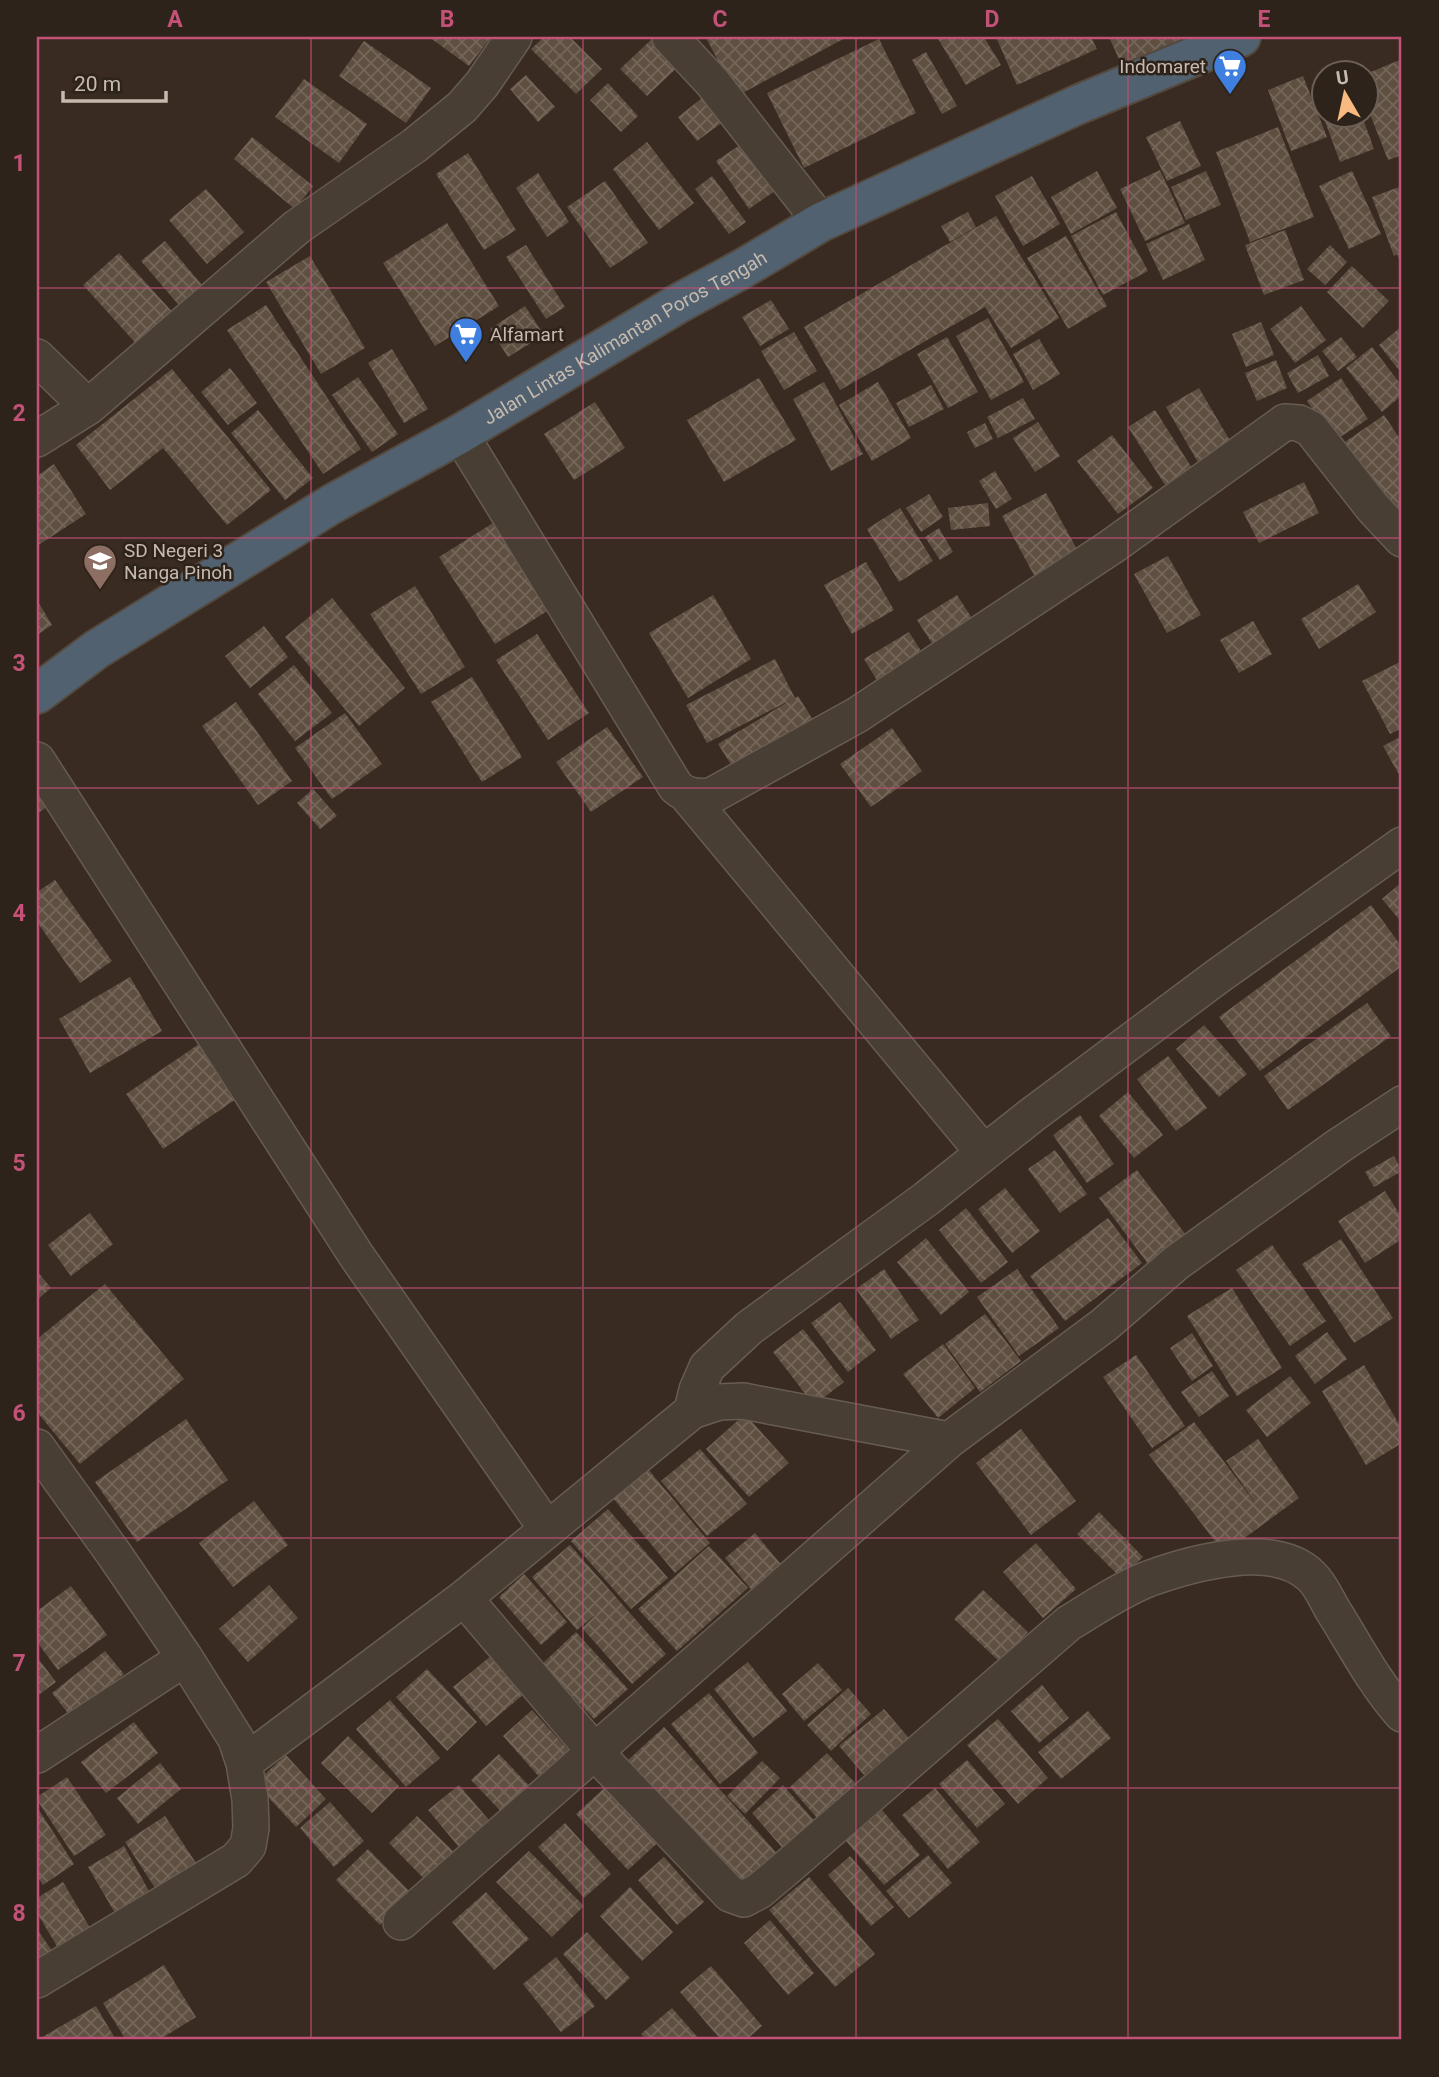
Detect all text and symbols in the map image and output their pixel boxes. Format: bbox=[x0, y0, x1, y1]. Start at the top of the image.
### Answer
text: A bbox=[167, 6, 183, 33]
text: B bbox=[440, 6, 454, 33]
text: C bbox=[712, 6, 728, 33]
text: D bbox=[985, 6, 999, 33]
text: E bbox=[1258, 6, 1271, 33]
supermarket icon: Indomaret bbox=[1211, 47, 1249, 96]
place label: Indomaret bbox=[1119, 55, 1206, 78]
scale bar bbox=[63, 60, 166, 104]
north arrow bbox=[1310, 60, 1380, 130]
text: U bbox=[1334, 65, 1350, 90]
text: 20 m bbox=[74, 72, 121, 96]
text: 1 bbox=[12, 150, 26, 177]
street label: Jalan Lintas Kalimantan Poros Tengah bbox=[479, 246, 771, 429]
supermarket icon: Alfamart bbox=[447, 315, 485, 364]
place label: Alfamart bbox=[490, 323, 564, 346]
text: 2 bbox=[12, 400, 26, 427]
place label: SD Negeri 3 Nanga Pinoh bbox=[124, 539, 233, 584]
school or university icon: SD Negeri 3 Nanga Pinoh bbox=[81, 542, 119, 591]
text: 3 bbox=[12, 650, 26, 677]
text: 4 bbox=[12, 900, 26, 927]
text: 5 bbox=[12, 1150, 26, 1177]
text: 6 bbox=[12, 1400, 26, 1427]
text: 7 bbox=[12, 1650, 26, 1677]
text: 8 bbox=[12, 1900, 26, 1927]

